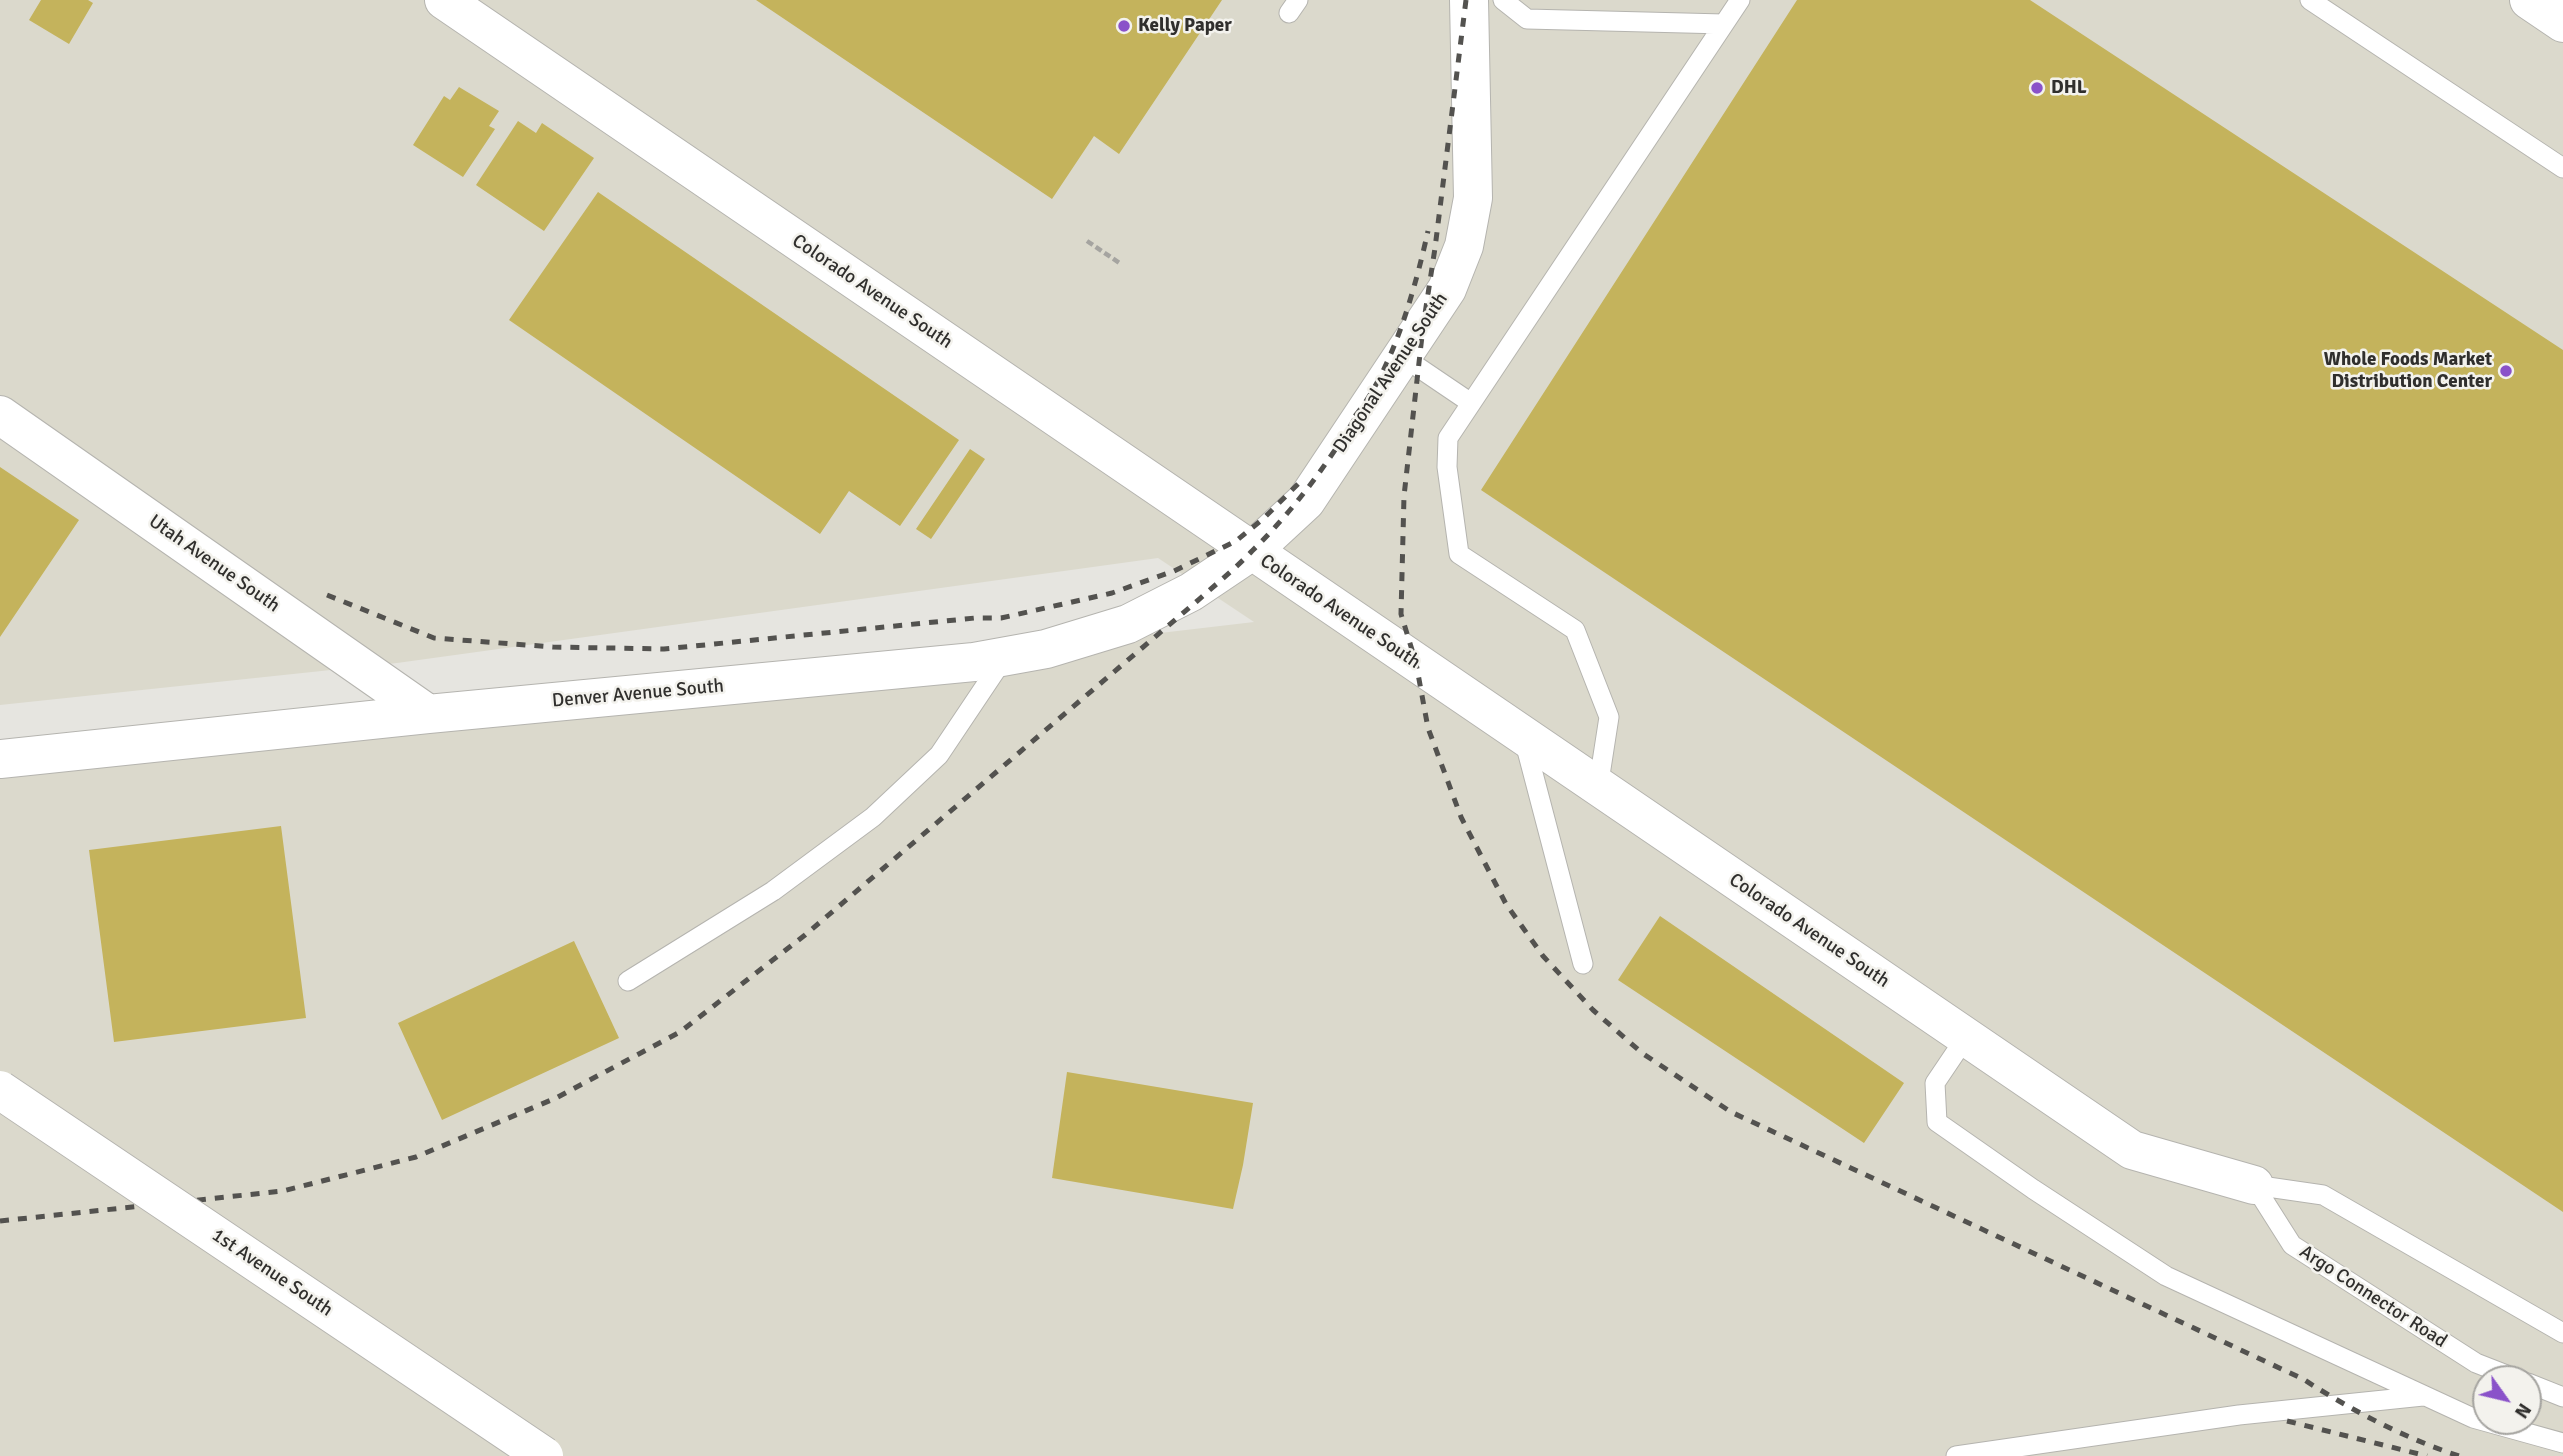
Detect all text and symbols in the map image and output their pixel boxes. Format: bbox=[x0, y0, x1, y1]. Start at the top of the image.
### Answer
place label: Kelly Paper bbox=[1138, 15, 1232, 37]
marker: Kelly Paper bbox=[1116, 18, 1132, 34]
place label: DHL bbox=[2051, 77, 2087, 99]
marker: DHL bbox=[2029, 80, 2045, 96]
street label: Colorado Avenue South bbox=[788, 230, 956, 354]
street label: Diagonal Avenue South bbox=[1329, 289, 1453, 457]
place label: Whole Foods Market Distribution Center bbox=[2324, 349, 2492, 393]
marker: Whole Foods Market Distribution Center bbox=[2498, 363, 2514, 379]
street label: Utah Avenue South bbox=[144, 510, 284, 618]
street label: Colorado Avenue South bbox=[1256, 550, 1424, 674]
street label: Denver Avenue South bbox=[551, 675, 725, 713]
street label: Colorado Avenue South bbox=[1725, 869, 1893, 993]
street label: 1st Avenue South bbox=[207, 1224, 337, 1322]
street label: Argo Connector Road bbox=[2295, 1241, 2451, 1353]
north arrow bbox=[2472, 1365, 2542, 1435]
text: N bbox=[2509, 1398, 2536, 1423]

